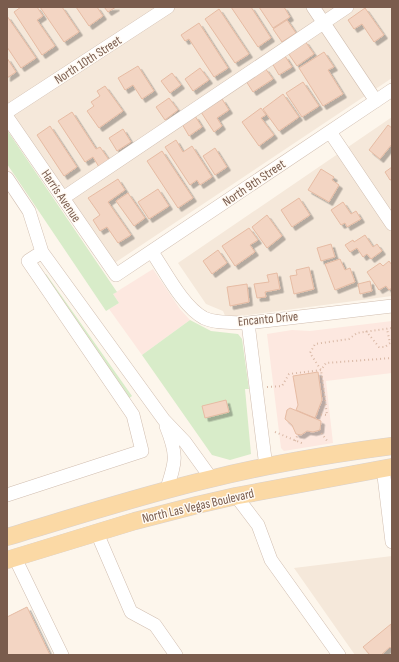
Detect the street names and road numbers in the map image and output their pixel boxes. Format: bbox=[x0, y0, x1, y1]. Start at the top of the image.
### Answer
street label: North 10th Street bbox=[51, 32, 125, 88]
street label: North 9th Street bbox=[220, 156, 289, 210]
street label: Harris Avenue bbox=[38, 167, 84, 225]
street label: Encanto Drive bbox=[237, 308, 299, 330]
street label: North Las Vegas Boulevard bbox=[140, 485, 256, 527]

